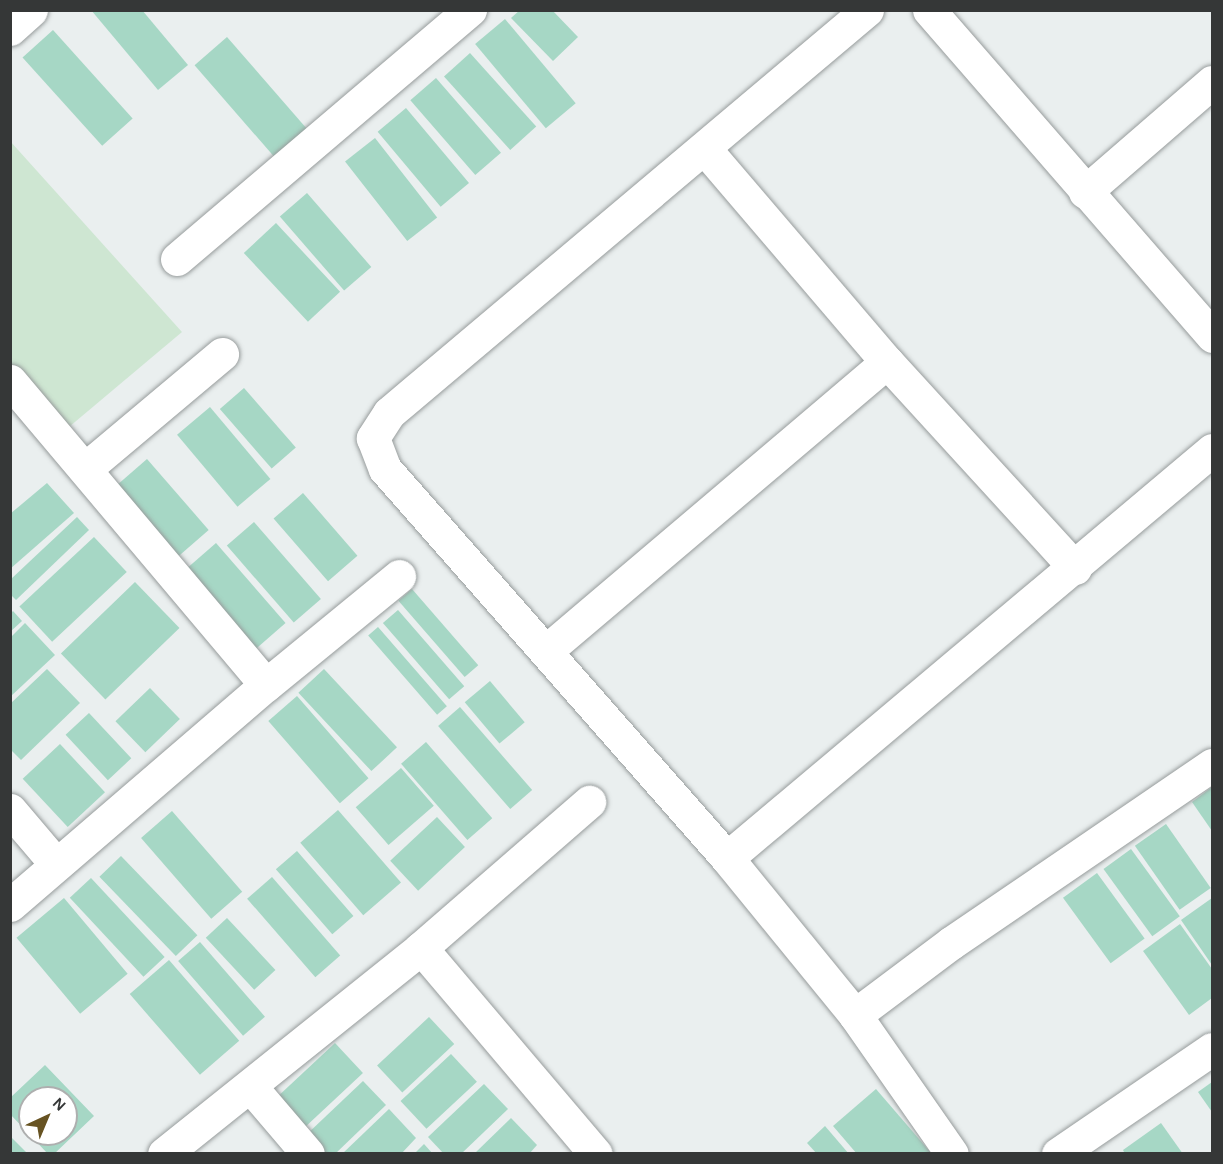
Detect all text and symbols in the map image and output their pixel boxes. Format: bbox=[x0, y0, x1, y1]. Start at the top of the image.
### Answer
north arrow bbox=[18, 1086, 78, 1146]
text: N bbox=[49, 1093, 70, 1115]

